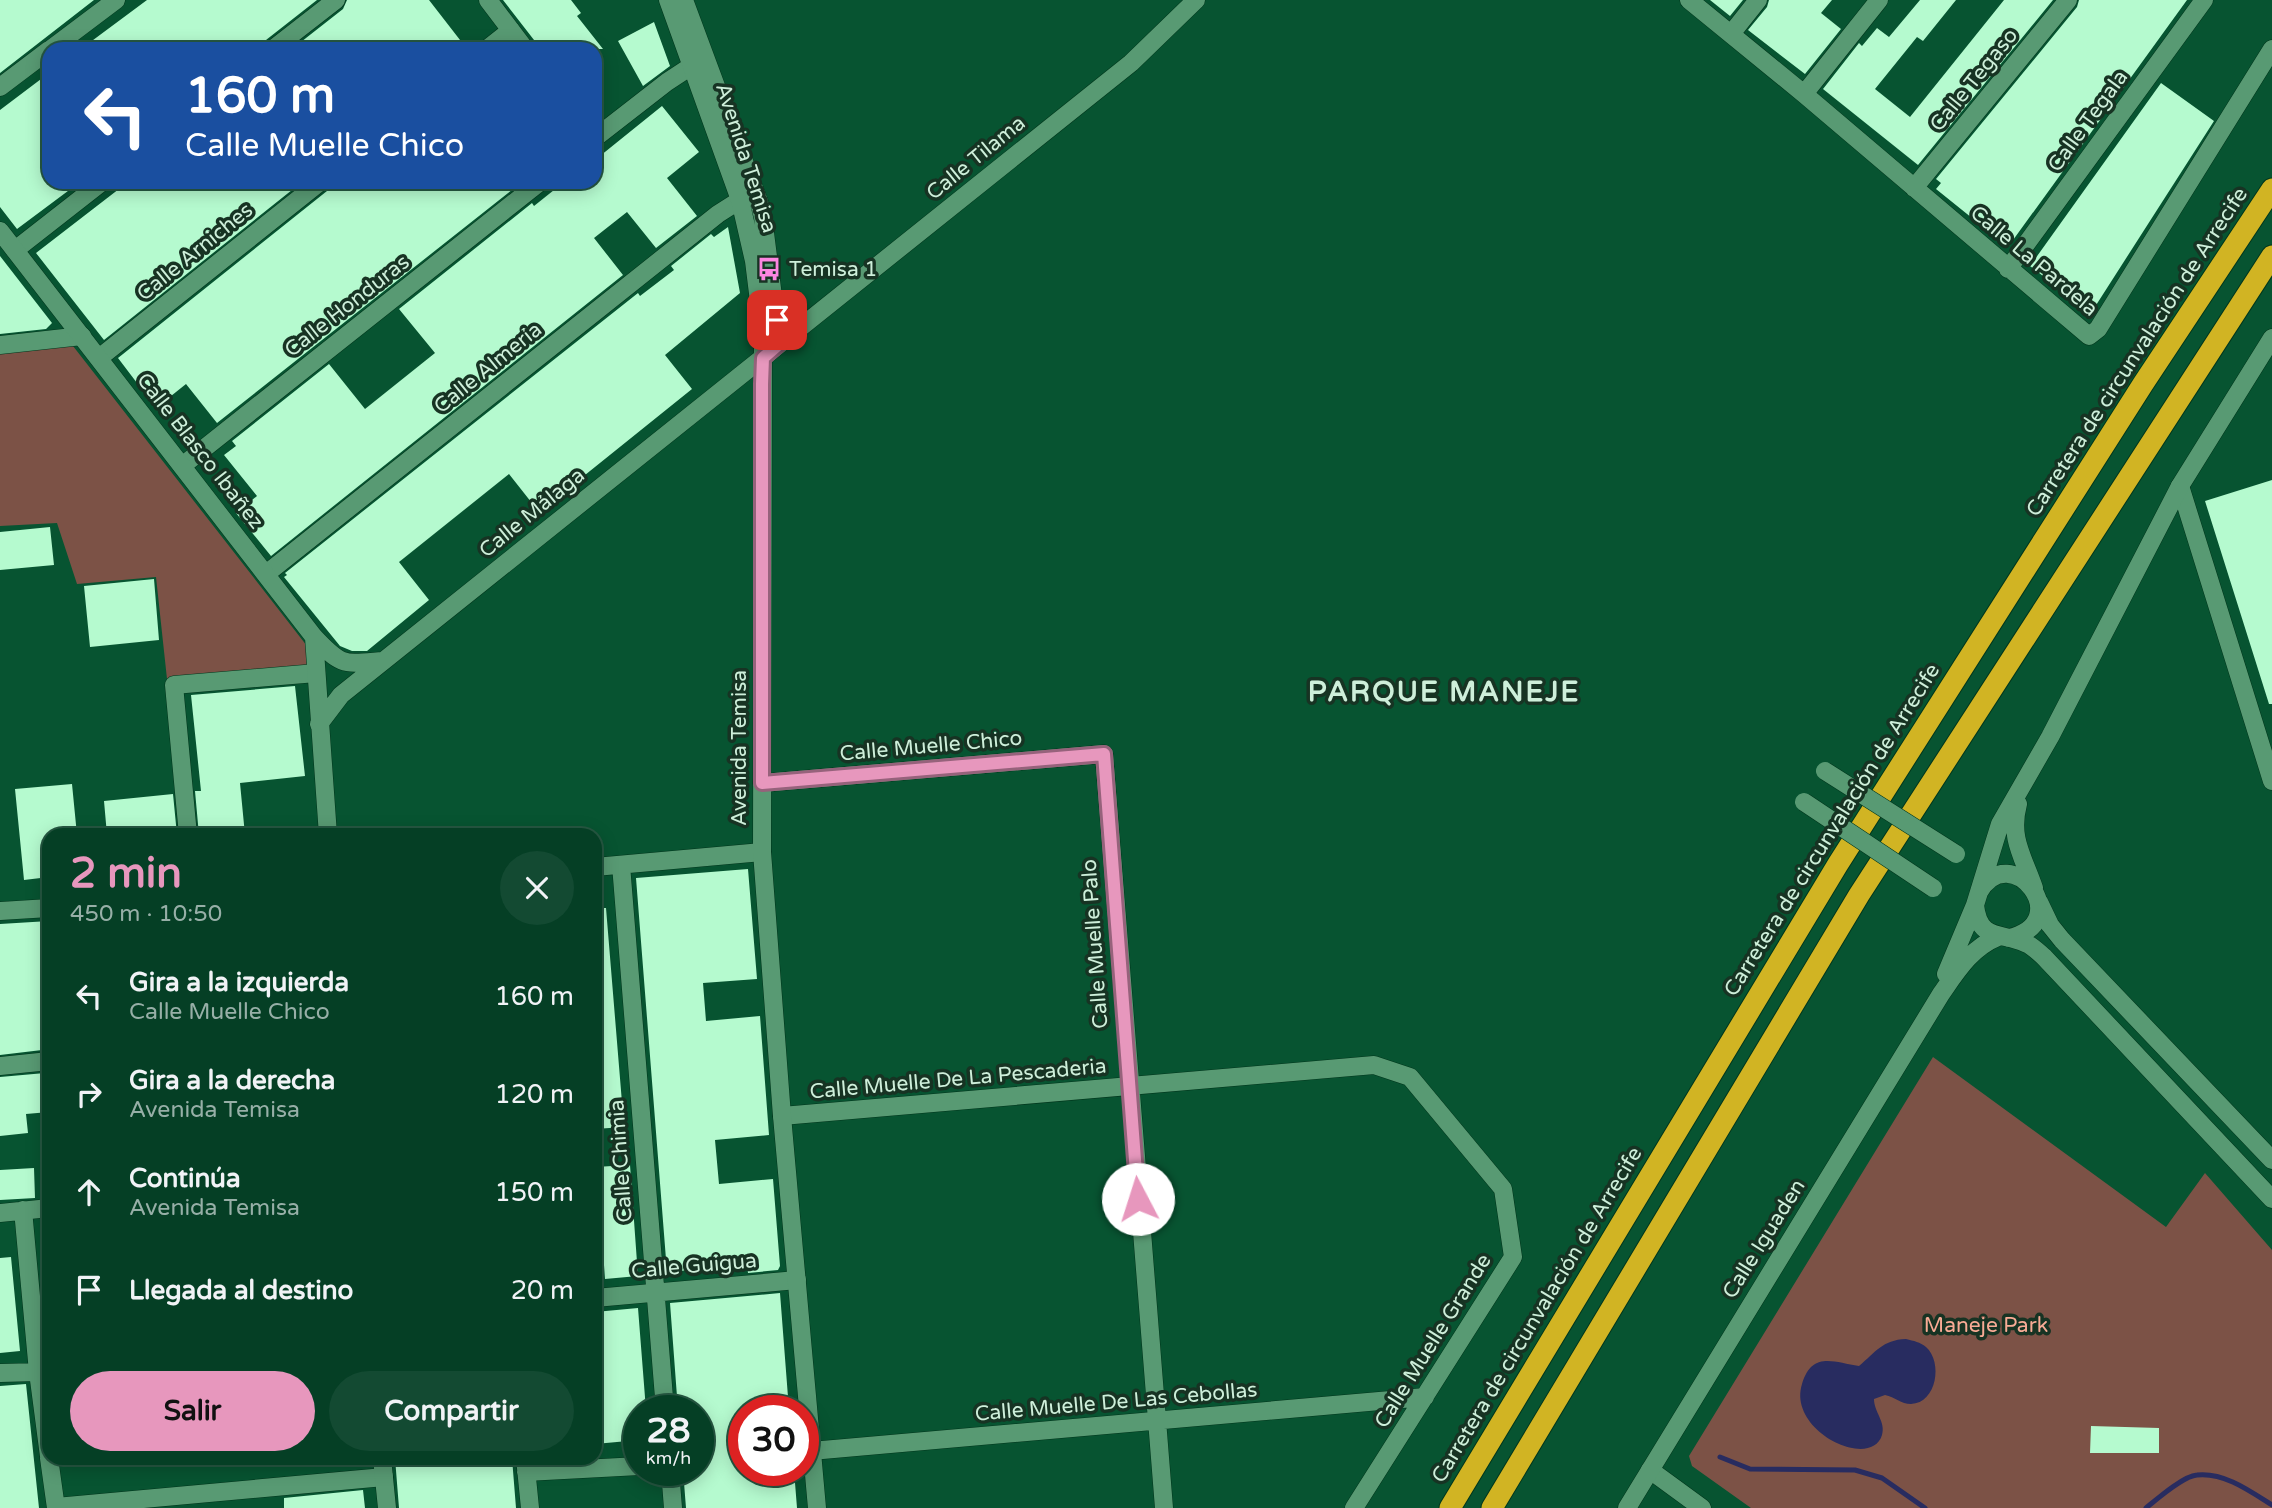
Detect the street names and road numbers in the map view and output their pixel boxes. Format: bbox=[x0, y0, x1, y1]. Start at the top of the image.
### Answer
street label: Calle Tegaso bbox=[1925, 23, 2023, 137]
street label: Calle Tegala bbox=[2043, 65, 2133, 177]
street label: Avenida Temisa bbox=[710, 80, 782, 236]
street label: Calle Tilama bbox=[921, 110, 1031, 206]
street label: Carretera de circunvalación de Arrecife bbox=[2021, 183, 2253, 521]
street label: Calle Arniches bbox=[132, 198, 258, 306]
street label: Calle La Pardela bbox=[1965, 200, 2103, 322]
street label: Calle Honduras bbox=[280, 250, 414, 362]
street label: Calle Almería bbox=[429, 317, 547, 419]
street label: Calle Blasco Ibañez bbox=[131, 368, 269, 534]
street label: Calle Málaga bbox=[474, 463, 590, 563]
street label: Carretera de circunvalación de Arrecife bbox=[1719, 659, 1945, 1001]
street label: Avenida Temisa bbox=[727, 670, 752, 826]
street label: Calle Muelle Chico bbox=[839, 726, 1023, 766]
street label: Calle Muelle Palo bbox=[1077, 858, 1113, 1030]
street label: Calle Muelle De La Pescaderia bbox=[809, 1054, 1107, 1104]
street label: Calle Chimia bbox=[604, 1099, 638, 1223]
street label: Carretera de circunvalación de Arrecife bbox=[1427, 1143, 1647, 1487]
street label: Calle Iguaden bbox=[1717, 1175, 1811, 1303]
street label: Calle Guigua bbox=[630, 1248, 758, 1284]
street label: Calle Muelle Grande bbox=[1369, 1249, 1497, 1433]
street label: Calle Muelle De Las Cebollas bbox=[974, 1377, 1258, 1427]

